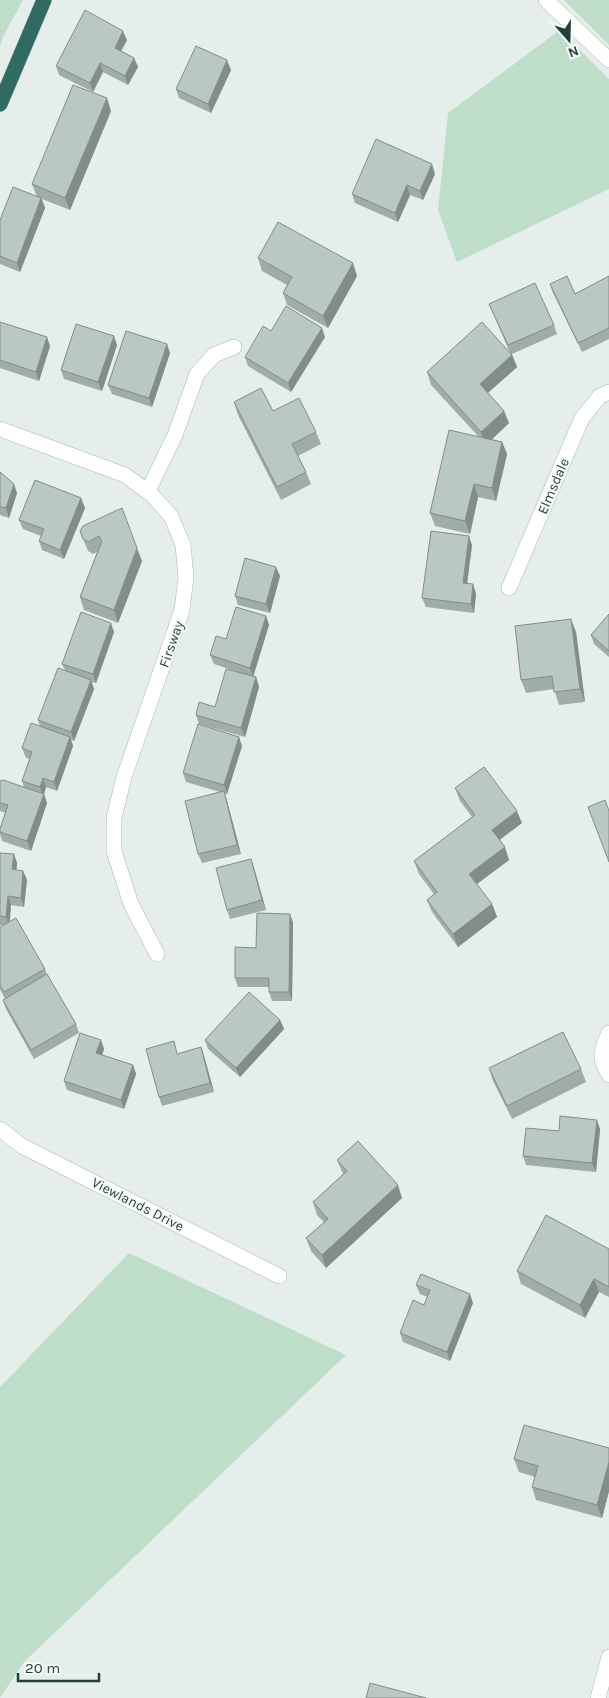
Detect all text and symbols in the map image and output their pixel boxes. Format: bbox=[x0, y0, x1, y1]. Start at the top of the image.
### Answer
north arrow bbox=[544, 15, 594, 65]
text: N bbox=[566, 42, 581, 61]
street label: Elmsdale bbox=[534, 456, 573, 517]
street label: Firsway bbox=[156, 618, 188, 670]
street label: Viewlands Drive bbox=[89, 1174, 187, 1235]
scale bar bbox=[18, 1650, 99, 1682]
text: 20 m bbox=[25, 1659, 60, 1677]

